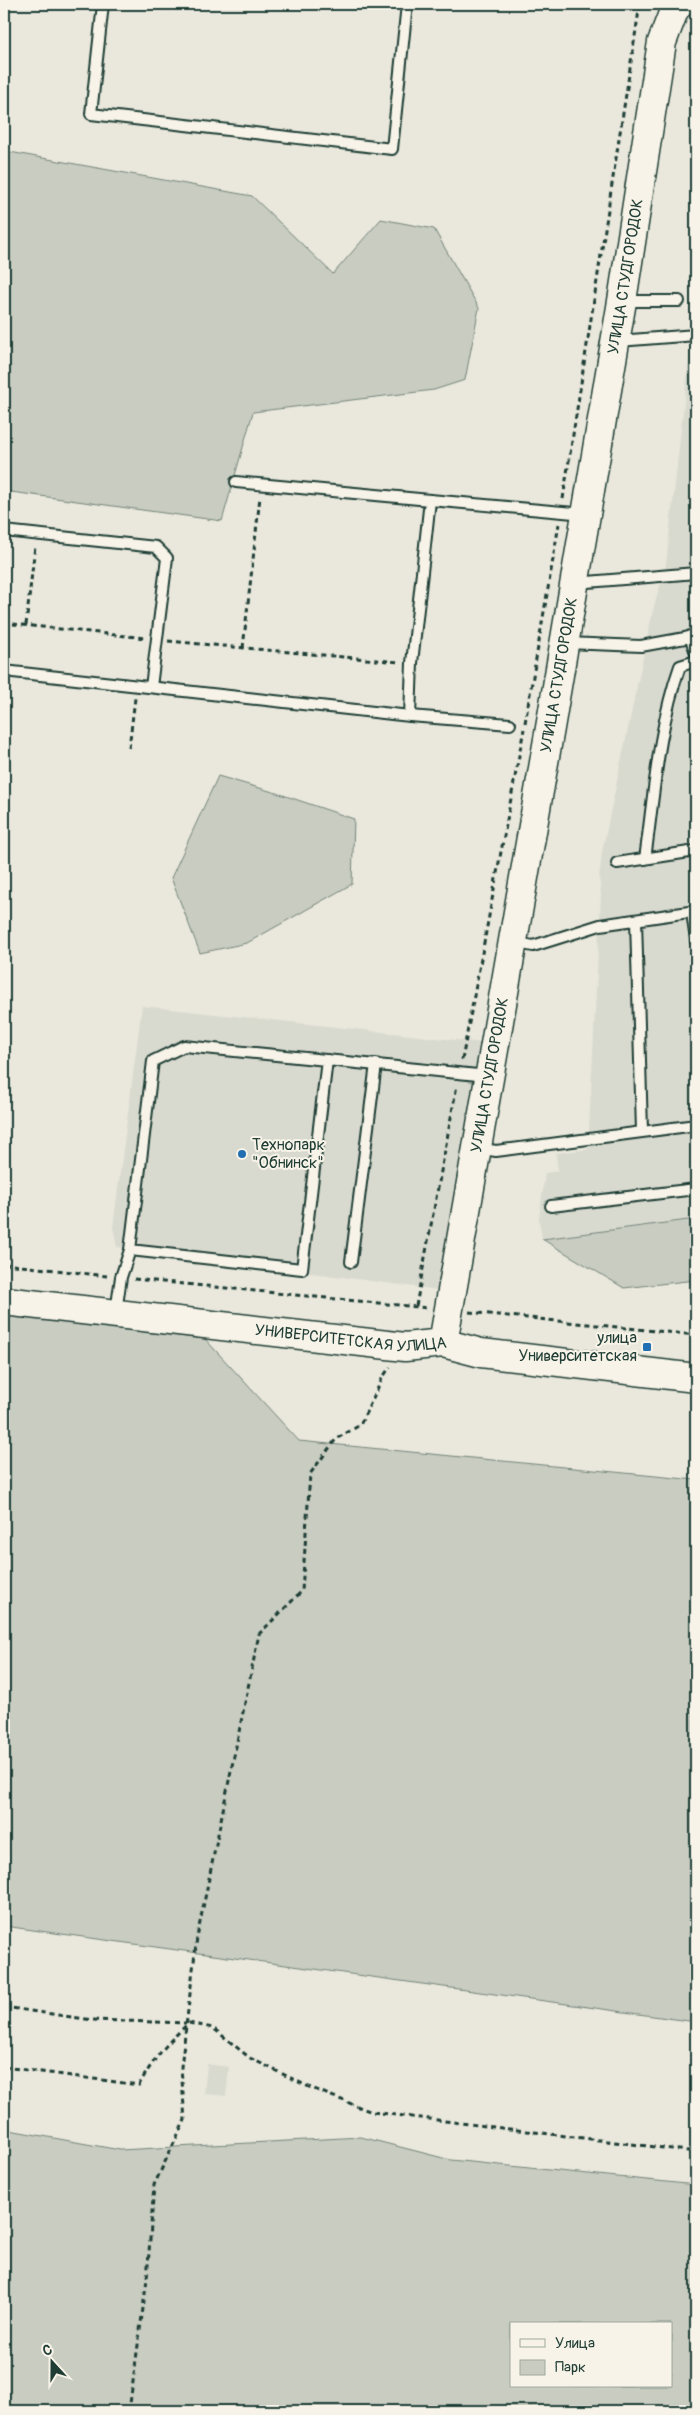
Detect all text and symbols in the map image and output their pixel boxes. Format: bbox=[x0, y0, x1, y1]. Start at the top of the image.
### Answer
street label: УЛИЦА СТУДГОРОДОК bbox=[603, 197, 648, 356]
street label: УЛИЦА СТУДГОРОДОК bbox=[536, 596, 582, 754]
street label: УЛИЦА СТУДГОРОДОК bbox=[466, 996, 513, 1154]
place label: Технопарк "Обнинск" bbox=[252, 1135, 325, 1173]
marker: Технопарк "Обнинск" bbox=[236, 1148, 248, 1160]
street label: УНИВЕРСИТЕТСКАЯ УЛИЦА bbox=[254, 1320, 448, 1357]
place label: улица Университетская bbox=[518, 1328, 637, 1366]
marker: улица Университетская bbox=[641, 1341, 653, 1353]
legend bbox=[510, 2322, 672, 2388]
text: Улица bbox=[555, 2334, 595, 2353]
north arrow bbox=[28, 2338, 78, 2388]
text: С bbox=[40, 2341, 55, 2360]
text: Парк bbox=[555, 2358, 586, 2377]

